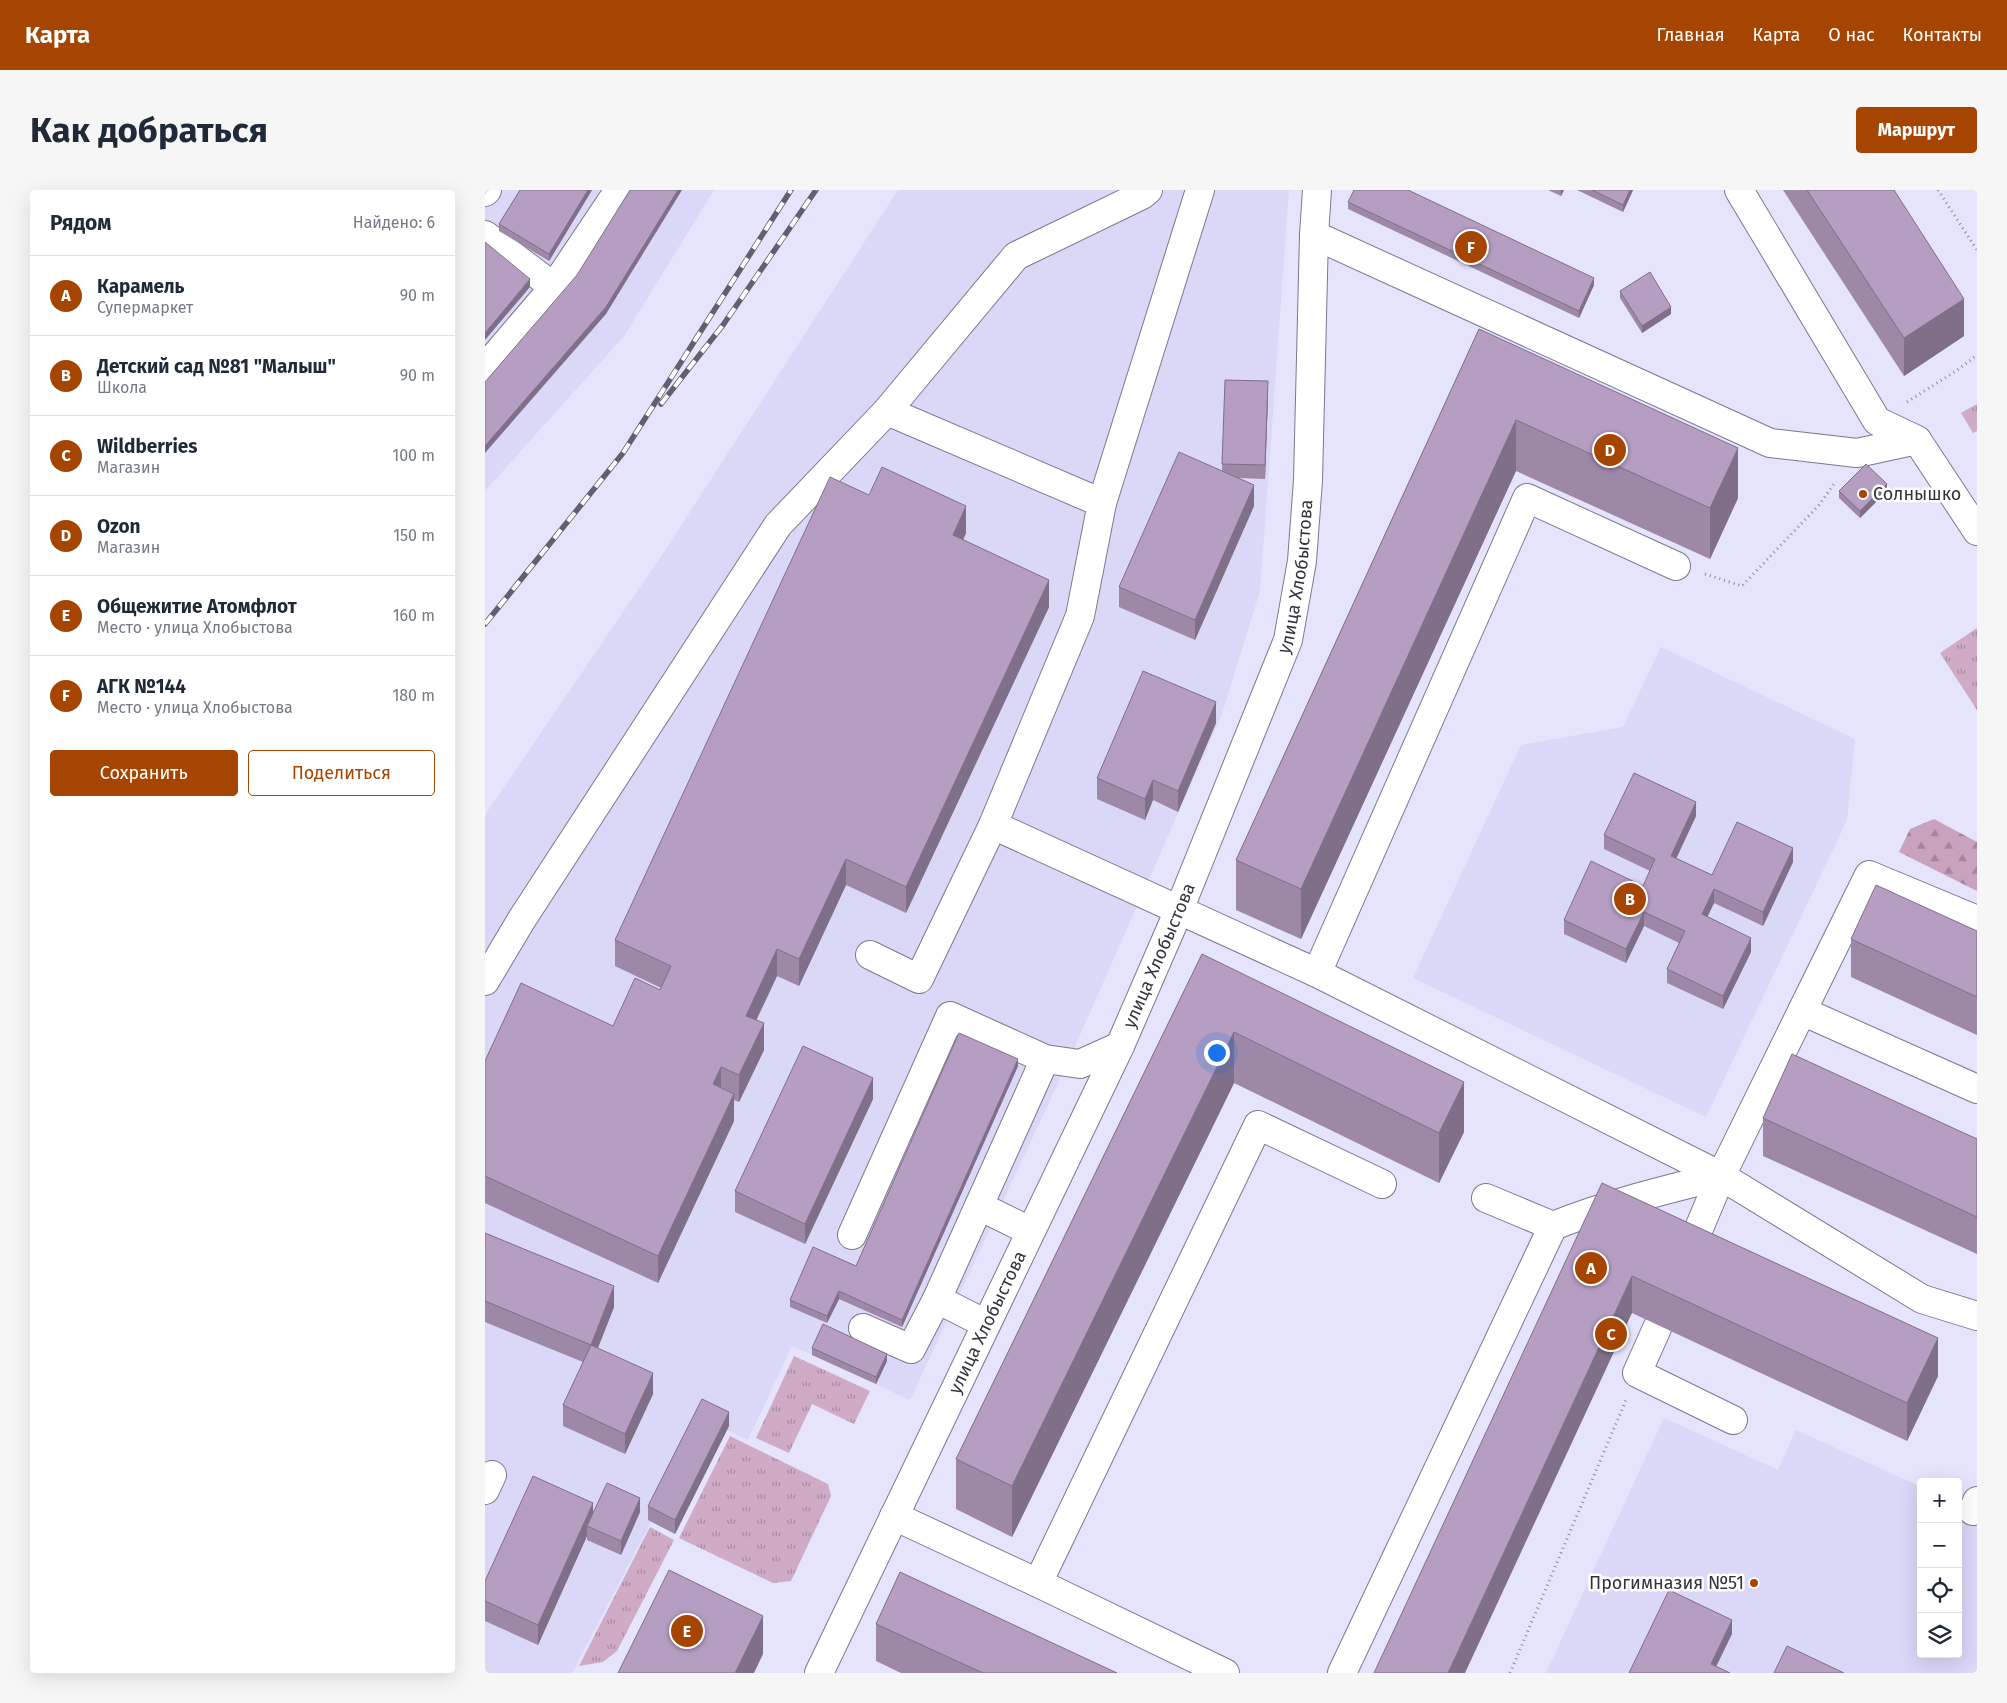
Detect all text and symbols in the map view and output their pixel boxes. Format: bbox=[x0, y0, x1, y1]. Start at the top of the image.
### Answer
text: Карта bbox=[25, 21, 90, 49]
text: Главная bbox=[1657, 24, 1725, 46]
text: Карта bbox=[1753, 24, 1800, 46]
text: О нас bbox=[1828, 24, 1875, 46]
text: Контакты bbox=[1903, 24, 1982, 46]
button: Маршрут bbox=[1856, 107, 1977, 153]
text: Как добраться bbox=[30, 109, 268, 151]
text: Рядом bbox=[50, 210, 111, 236]
text: Найдено: 6 bbox=[353, 213, 435, 232]
pin: F bbox=[1455, 228, 1487, 266]
text: Карамель bbox=[97, 275, 184, 298]
text: A bbox=[61, 286, 71, 305]
text: 90 m bbox=[400, 286, 435, 305]
text: Супермаркет bbox=[97, 298, 193, 317]
text: Детский сад №81 "Малыш" bbox=[97, 355, 336, 378]
text: B bbox=[61, 366, 71, 385]
text: 90 m bbox=[400, 366, 435, 385]
text: Школа bbox=[97, 378, 147, 397]
pin: D bbox=[1594, 431, 1626, 469]
text: Wildberries bbox=[97, 435, 198, 458]
text: C bbox=[61, 446, 71, 465]
text: 100 m bbox=[392, 446, 435, 465]
text: Магазин bbox=[97, 458, 160, 477]
place label: Солнышко bbox=[1873, 483, 1961, 505]
marker: Солнышко bbox=[1857, 488, 1869, 500]
street label: улица Хлобыстова bbox=[1273, 499, 1318, 657]
text: Ozon bbox=[97, 515, 141, 538]
text: D bbox=[61, 526, 71, 545]
text: 150 m bbox=[393, 526, 435, 545]
text: Магазин bbox=[97, 538, 160, 557]
text: Общежитие Атомфлот bbox=[97, 595, 297, 618]
text: E bbox=[62, 606, 70, 625]
text: 160 m bbox=[393, 606, 435, 625]
text: Место · улица Хлобыстова bbox=[97, 618, 293, 637]
text: АГК №144 bbox=[97, 675, 186, 698]
text: F bbox=[62, 686, 70, 705]
text: 180 m bbox=[392, 686, 435, 705]
text: Место · улица Хлобыстова bbox=[97, 698, 293, 717]
button: Сохранить bbox=[50, 750, 238, 796]
button: Поделиться bbox=[248, 750, 435, 796]
street label: улица Хлобыстова bbox=[1118, 880, 1200, 1031]
pin: B bbox=[1614, 880, 1646, 918]
your location bbox=[1204, 1040, 1230, 1066]
street label: улица Хлобыстова bbox=[944, 1247, 1031, 1397]
pin: A bbox=[1575, 1249, 1607, 1287]
pin: C bbox=[1595, 1315, 1627, 1353]
map controls bbox=[1917, 1478, 1962, 1658]
button: + bbox=[1917, 1478, 1962, 1523]
button: − bbox=[1917, 1523, 1962, 1568]
button: locate bbox=[1917, 1568, 1962, 1613]
place label: Прогимназия №51 bbox=[1589, 1572, 1744, 1594]
marker: Прогимназия №51 bbox=[1748, 1577, 1760, 1589]
pin: E bbox=[671, 1612, 703, 1650]
button: layers bbox=[1917, 1613, 1962, 1658]

